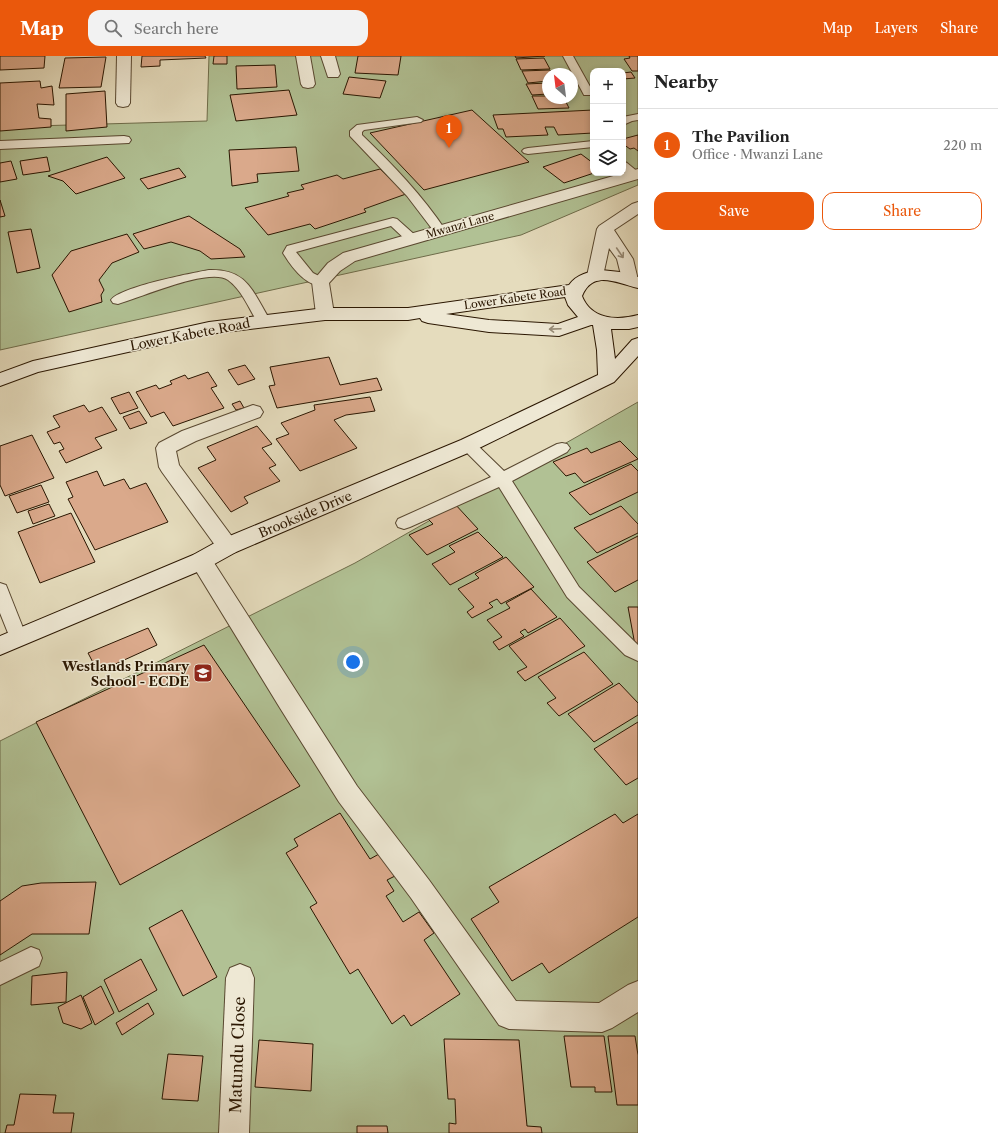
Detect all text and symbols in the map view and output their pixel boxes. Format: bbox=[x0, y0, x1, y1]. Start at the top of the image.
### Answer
search box bbox=[88, 10, 368, 46]
text: Map bbox=[20, 17, 64, 40]
icon: search bbox=[102, 17, 124, 39]
text: Search here bbox=[134, 19, 219, 38]
text: Map bbox=[822, 19, 852, 37]
text: Layers bbox=[874, 19, 918, 37]
text: Share bbox=[940, 19, 978, 37]
north arrow bbox=[542, 68, 578, 104]
map controls bbox=[590, 68, 626, 176]
button: + bbox=[590, 68, 626, 104]
text: Nearby bbox=[654, 72, 718, 92]
button: − bbox=[590, 104, 626, 140]
pin: 1 bbox=[436, 115, 462, 148]
text: The Pavilion bbox=[692, 127, 790, 146]
text: 1 bbox=[664, 137, 670, 153]
text: 220 m bbox=[943, 137, 982, 153]
button: layers bbox=[590, 140, 626, 176]
text: Office · Mwanzi Lane bbox=[692, 146, 823, 162]
button: Save bbox=[654, 192, 814, 230]
button: Share bbox=[822, 192, 982, 230]
street label: Mwanzi Lane bbox=[424, 209, 496, 241]
one-way arrow bbox=[616, 247, 625, 258]
street label: Lower Kabete Road bbox=[463, 284, 567, 312]
street label: Lower Kabete Road bbox=[129, 314, 252, 354]
one-way arrow bbox=[549, 326, 562, 333]
street label: Brookside Drive bbox=[256, 487, 354, 541]
your location bbox=[343, 652, 363, 672]
place label: Westlands Primary School - ECDE bbox=[61, 658, 190, 689]
school or university icon: Westlands Primary School - ECDE bbox=[192, 662, 214, 684]
street label: Matundu Close bbox=[225, 996, 249, 1114]

